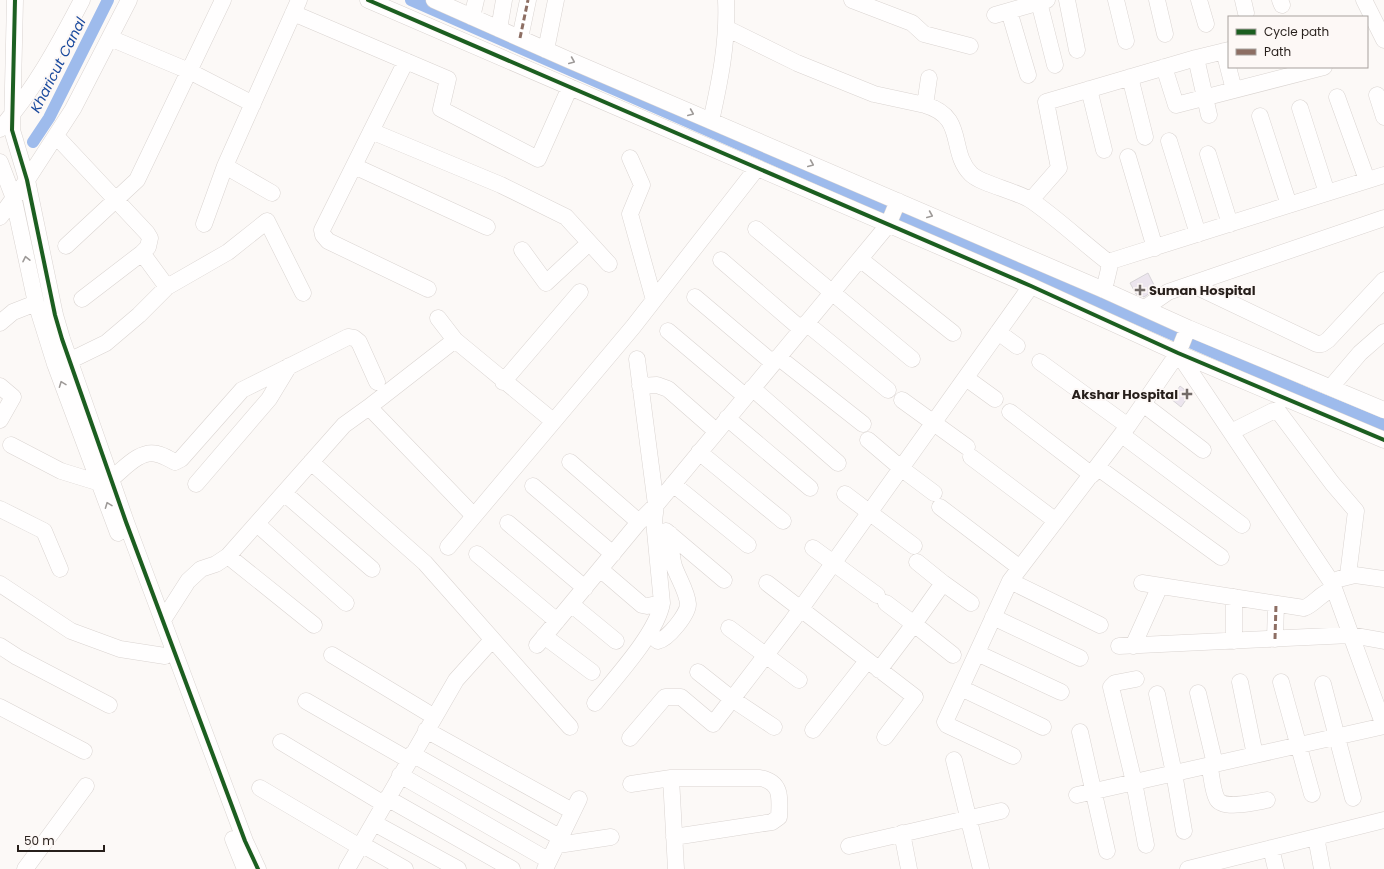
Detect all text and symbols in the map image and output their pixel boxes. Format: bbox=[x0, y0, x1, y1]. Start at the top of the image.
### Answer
water label: Kharicut Canal bbox=[25, 13, 91, 116]
legend bbox=[1228, 16, 1368, 68]
text: Cycle path bbox=[1264, 23, 1329, 40]
text: Path bbox=[1264, 43, 1291, 60]
one-way arrow bbox=[568, 57, 575, 65]
one-way arrow bbox=[688, 108, 695, 116]
one-way arrow bbox=[806, 159, 814, 167]
one-way arrow bbox=[926, 210, 934, 218]
one-way arrow bbox=[23, 256, 31, 262]
place label: Suman Hospital bbox=[1149, 281, 1256, 300]
marker: Suman Hospital bbox=[1134, 284, 1146, 296]
one-way arrow bbox=[59, 380, 67, 387]
place label: Akshar Hospital bbox=[1072, 385, 1178, 404]
marker: Akshar Hospital bbox=[1181, 388, 1193, 400]
one-way arrow bbox=[104, 502, 112, 509]
scale bar bbox=[18, 827, 104, 853]
text: 50 m bbox=[24, 832, 55, 849]

